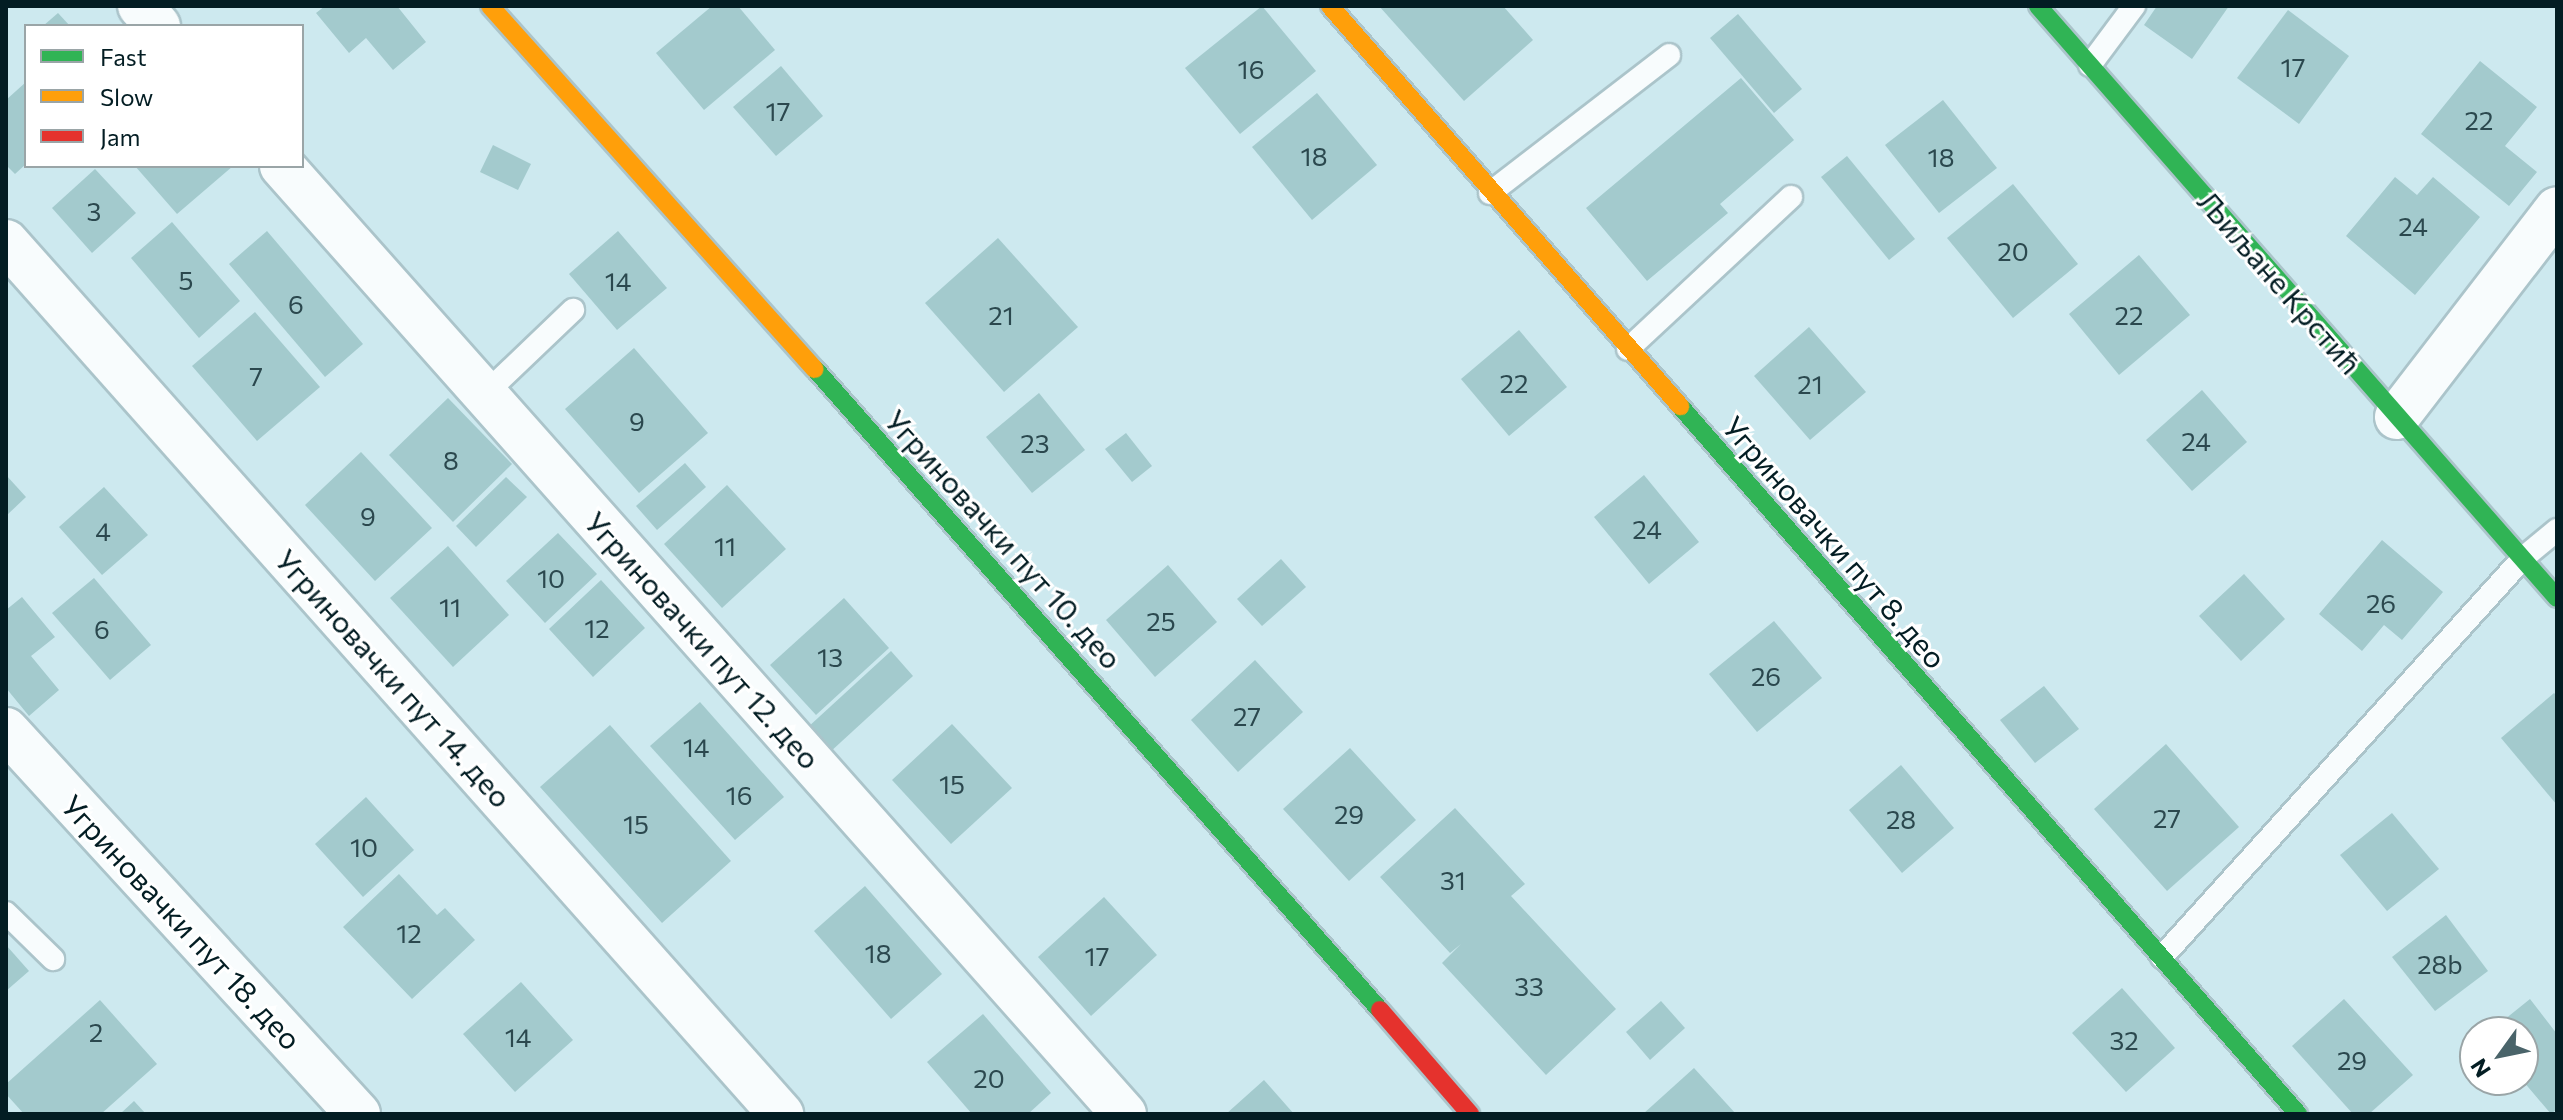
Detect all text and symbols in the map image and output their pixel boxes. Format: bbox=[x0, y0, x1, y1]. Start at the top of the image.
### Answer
legend bbox=[24, 24, 304, 168]
text: Fast bbox=[100, 42, 147, 71]
house number: 17 bbox=[2281, 51, 2305, 83]
house number: 16 bbox=[1238, 53, 1264, 85]
text: Slow bbox=[100, 82, 153, 111]
house number: 17 bbox=[766, 95, 790, 127]
house number: 22 bbox=[2465, 104, 2493, 136]
text: Jam bbox=[100, 122, 140, 151]
house number: 18 bbox=[1301, 140, 1327, 172]
house number: 18 bbox=[1928, 141, 1954, 173]
street label: Љиљане Крстић bbox=[2191, 183, 2369, 381]
house number: 3 bbox=[87, 195, 101, 227]
house number: 24 bbox=[2398, 210, 2428, 242]
house number: 20 bbox=[1997, 235, 2029, 267]
house number: 5 bbox=[179, 264, 193, 296]
house number: 14 bbox=[605, 265, 631, 297]
house number: 6 bbox=[288, 288, 304, 320]
house number: 21 bbox=[988, 299, 1014, 331]
house number: 22 bbox=[2115, 299, 2143, 331]
house number: 7 bbox=[249, 360, 263, 392]
house number: 22 bbox=[1500, 367, 1528, 399]
house number: 21 bbox=[1797, 368, 1823, 400]
street label: Угриновачки пут 10. део bbox=[878, 402, 1130, 676]
house number: 9 bbox=[629, 405, 645, 437]
street label: Угриновачки пут 8. део bbox=[1716, 409, 1954, 675]
house number: 24 bbox=[2181, 425, 2211, 457]
house number: 23 bbox=[1020, 427, 1050, 459]
house number: 8 bbox=[443, 444, 459, 476]
house number: 9 bbox=[360, 500, 376, 532]
street label: Угриновачки пут 12. део bbox=[578, 504, 828, 776]
house number: 24 bbox=[1632, 513, 1662, 545]
house number: 4 bbox=[95, 515, 111, 547]
house number: 11 bbox=[714, 530, 736, 562]
street label: Угриновачки пут 14. део bbox=[269, 542, 519, 814]
house number: 10 bbox=[537, 562, 565, 594]
house number: 26 bbox=[2366, 587, 2396, 619]
house number: 11 bbox=[439, 591, 461, 623]
house number: 25 bbox=[1146, 605, 1176, 637]
house number: 12 bbox=[584, 612, 610, 644]
house number: 6 bbox=[94, 613, 110, 645]
house number: 13 bbox=[817, 641, 843, 673]
house number: 26 bbox=[1751, 660, 1781, 692]
house number: 27 bbox=[1233, 700, 1261, 732]
house number: 14 bbox=[683, 731, 709, 763]
house number: 15 bbox=[939, 768, 965, 800]
house number: 16 bbox=[726, 779, 752, 811]
street label: Угриновачки пут 18. део bbox=[55, 787, 309, 1057]
house number: 29 bbox=[1334, 798, 1364, 830]
house number: 27 bbox=[2153, 802, 2181, 834]
house number: 28 bbox=[1886, 803, 1916, 835]
house number: 15 bbox=[623, 808, 649, 840]
house number: 10 bbox=[350, 831, 378, 863]
house number: 31 bbox=[1440, 864, 1466, 896]
house number: 12 bbox=[396, 917, 422, 949]
house number: 18 bbox=[865, 937, 891, 969]
house number: 17 bbox=[1085, 940, 1109, 972]
house number: 28b bbox=[2417, 948, 2463, 980]
house number: 33 bbox=[1514, 970, 1544, 1002]
house number: 2 bbox=[89, 1016, 103, 1048]
north arrow bbox=[2459, 1016, 2539, 1096]
house number: 14 bbox=[505, 1021, 531, 1053]
house number: 32 bbox=[2109, 1024, 2139, 1056]
house number: 29 bbox=[2337, 1044, 2367, 1076]
text: N bbox=[2464, 1054, 2496, 1083]
house number: 20 bbox=[973, 1062, 1005, 1094]

